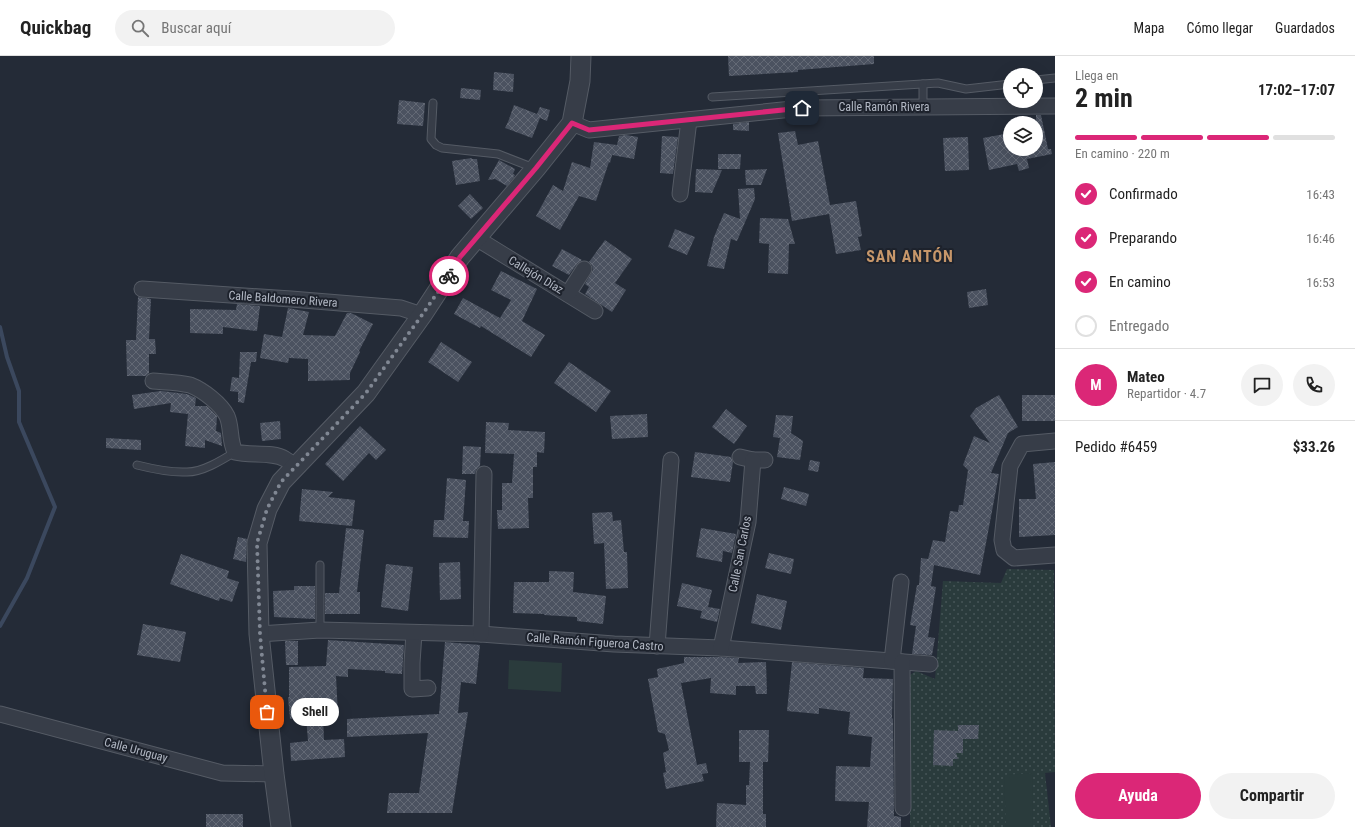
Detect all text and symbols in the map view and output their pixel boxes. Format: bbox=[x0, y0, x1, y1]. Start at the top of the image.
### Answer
search box bbox=[115, 10, 395, 46]
text: Quickbag bbox=[20, 16, 91, 39]
icon: search bbox=[129, 17, 151, 39]
text: Buscar aquí bbox=[161, 19, 231, 37]
text: Mapa bbox=[1134, 20, 1165, 36]
text: Cómo llegar bbox=[1187, 20, 1253, 36]
text: Guardados bbox=[1275, 20, 1335, 36]
map controls bbox=[1003, 68, 1043, 156]
button: locate bbox=[1003, 68, 1043, 108]
text: Llega en bbox=[1075, 68, 1118, 83]
text: 17:02–17:07 bbox=[1258, 81, 1335, 99]
text: 2 min bbox=[1075, 83, 1133, 113]
pin bbox=[785, 91, 819, 125]
icon: home bbox=[791, 97, 813, 119]
street label: Calle Ramón Rivera bbox=[838, 100, 930, 114]
button: layers bbox=[1003, 116, 1043, 156]
text: En camino · 220 m bbox=[1075, 146, 1170, 161]
icon: check bbox=[1075, 183, 1097, 205]
text: Confirmado bbox=[1109, 185, 1178, 203]
text: 16:43 bbox=[1306, 187, 1335, 202]
icon: check bbox=[1075, 227, 1097, 249]
text: Preparando bbox=[1109, 229, 1177, 247]
text: 16:46 bbox=[1306, 231, 1335, 246]
district label: SAN ANTÓN bbox=[866, 247, 954, 266]
street label: Callejón Díaz bbox=[506, 253, 566, 297]
courier bbox=[429, 256, 469, 296]
icon: bike bbox=[438, 265, 460, 287]
icon: check bbox=[1075, 271, 1097, 293]
text: En camino bbox=[1109, 273, 1171, 291]
text: 16:53 bbox=[1306, 275, 1335, 290]
street label: Calle Baldomero Rivera bbox=[228, 288, 338, 310]
text: Entregado bbox=[1109, 317, 1169, 335]
button: chat bbox=[1241, 364, 1283, 406]
button: phone bbox=[1293, 364, 1335, 406]
text: Mateo bbox=[1127, 368, 1165, 386]
text: M bbox=[1090, 376, 1102, 394]
text: Repartidor · 4.7 bbox=[1127, 386, 1206, 401]
text: Pedido #6459 bbox=[1075, 438, 1157, 456]
text: $33.26 bbox=[1293, 438, 1335, 456]
street label: Calle San Carlos bbox=[726, 515, 754, 593]
street label: Calle Ramón Figueroa Castro bbox=[526, 630, 664, 654]
pin bbox=[250, 695, 284, 729]
callout: Shell bbox=[291, 698, 339, 726]
icon: bag bbox=[256, 701, 278, 723]
text: Shell bbox=[302, 704, 328, 719]
street label: Calle Uruguay bbox=[103, 735, 169, 765]
button: Ayuda bbox=[1075, 773, 1201, 819]
button: Compartir bbox=[1209, 773, 1335, 819]

